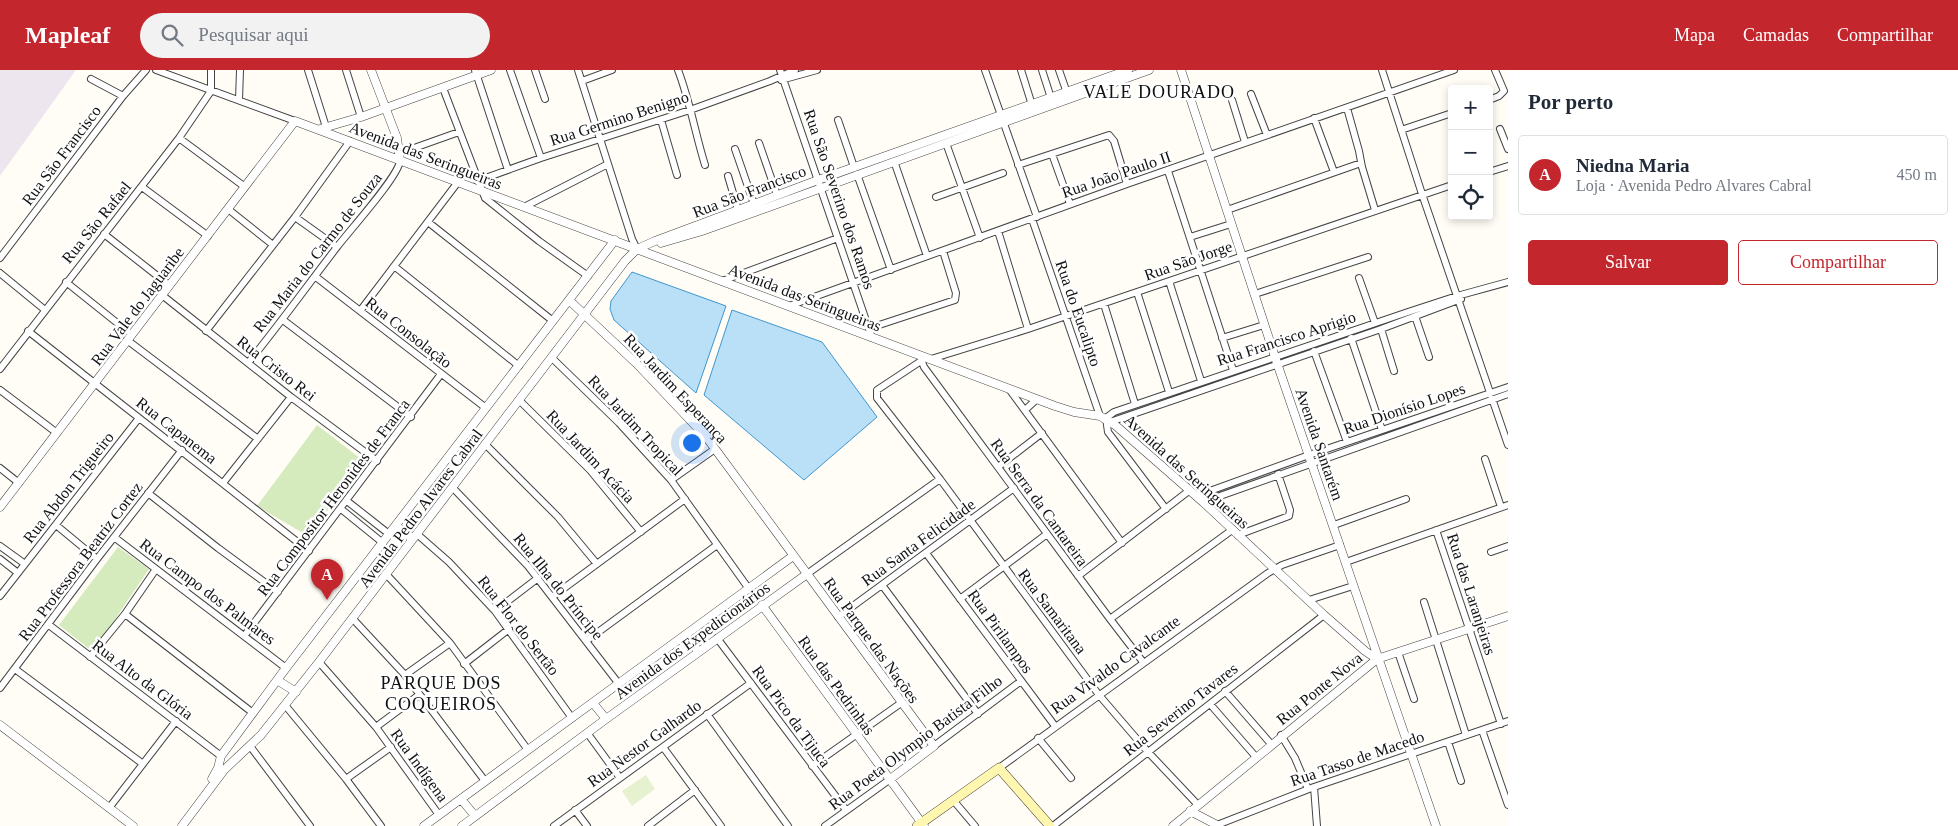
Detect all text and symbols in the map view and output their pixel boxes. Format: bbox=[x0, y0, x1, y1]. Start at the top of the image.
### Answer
search box bbox=[140, 13, 490, 58]
icon: search bbox=[158, 21, 186, 49]
text: Mapleaf bbox=[25, 22, 110, 48]
text: Pesquisar aqui bbox=[198, 24, 309, 45]
text: Mapa bbox=[1674, 25, 1715, 45]
text: Camadas bbox=[1743, 25, 1809, 45]
text: Compartilhar bbox=[1837, 25, 1933, 45]
district label: VALE DOURADO bbox=[1083, 82, 1235, 102]
map controls bbox=[1448, 85, 1493, 220]
button: + bbox=[1448, 85, 1493, 130]
street label: Rua Germino Benigno bbox=[548, 88, 691, 150]
text: Por perto bbox=[1528, 90, 1613, 114]
street label: Rua São Francisco bbox=[19, 102, 104, 208]
street label: Rua São Severino dos Ramos bbox=[801, 107, 878, 291]
street label: Avenida das Seringueiras bbox=[347, 118, 505, 193]
button: − bbox=[1448, 130, 1493, 175]
street label: Rua João Paulo II bbox=[1059, 148, 1173, 201]
text: Niedna Maria bbox=[1576, 155, 1689, 176]
street label: Rua São Francisco bbox=[690, 162, 808, 221]
text: A bbox=[1539, 166, 1551, 183]
text: 450 m bbox=[1897, 166, 1937, 183]
street label: Rua Maria do Carmo de Souza bbox=[250, 169, 385, 335]
button: locate bbox=[1448, 175, 1493, 220]
text: Loja · Avenida Pedro Alvares Cabral bbox=[1576, 177, 1812, 194]
street label: Rua São Rafael bbox=[58, 178, 135, 266]
street label: Rua São Jorge bbox=[1142, 237, 1235, 284]
button: Salvar bbox=[1528, 240, 1728, 285]
button: Compartilhar bbox=[1738, 240, 1938, 285]
street label: Rua Vale do Jaguaribe bbox=[88, 244, 188, 369]
street label: Rua do Eucalipto bbox=[1051, 258, 1105, 369]
street label: Avenida das Seringueiras bbox=[726, 260, 884, 335]
street label: Rua Consolação bbox=[362, 294, 455, 372]
street label: Rua Francisco Aprigio bbox=[1215, 308, 1358, 370]
street label: Rua Jardim Esperança bbox=[620, 330, 731, 447]
street label: Rua Cristo Rei bbox=[234, 332, 320, 405]
street label: Rua Jardim Tropical bbox=[584, 372, 687, 480]
street label: Rua Dionísio Lopes bbox=[1341, 380, 1468, 438]
street label: Avenida Santarém bbox=[1292, 386, 1347, 503]
street label: Rua Capanema bbox=[133, 394, 220, 468]
street label: Rua Compositor Heronides de Franca bbox=[254, 396, 414, 600]
street label: Rua Jardim Acácia bbox=[543, 406, 638, 506]
street label: Avenida das Seringueiras bbox=[1120, 411, 1253, 533]
street label: Avenida Pedro Alvares Cabral bbox=[355, 425, 486, 591]
street label: Rua Abdon Trigueiro bbox=[20, 428, 118, 547]
your location bbox=[679, 430, 705, 456]
street label: Rua Serra da Cantareira bbox=[988, 435, 1092, 569]
street label: Rua Professora Beatriz Cortez bbox=[15, 479, 146, 644]
street label: Rua Santa Felicidade bbox=[858, 496, 978, 589]
street label: Rua Ilha do Príncipe bbox=[510, 530, 607, 644]
street label: Rua das Laranjeiras bbox=[1443, 531, 1499, 658]
street label: Rua Campo dos Palmares bbox=[136, 535, 279, 649]
pin: A bbox=[311, 559, 343, 600]
street label: Rua Samaritana bbox=[1015, 566, 1090, 657]
street label: Rua Flor do Sertão bbox=[475, 572, 563, 678]
street label: Rua Parque das Nações bbox=[820, 574, 923, 707]
street label: Avenida dos Expedicionários bbox=[612, 579, 774, 703]
street label: Rua Pirilampos bbox=[964, 586, 1037, 677]
street label: Rua Vivaldo Cavalcante bbox=[1048, 612, 1183, 717]
street label: Rua das Pedrinhas bbox=[795, 632, 878, 738]
street label: Rua Alto da Glória bbox=[89, 636, 196, 723]
street label: Rua Ponte Nova bbox=[1273, 649, 1365, 728]
street label: Rua Severino Tavares bbox=[1120, 660, 1241, 759]
street label: Rua Pico da Tijuca bbox=[748, 662, 834, 771]
street label: Rua Poeta Olympio Batista Filho bbox=[825, 672, 1006, 814]
district label: PARQUE DOS COQUEIROS bbox=[381, 673, 501, 714]
street label: Rua Nestor Galhardo bbox=[584, 697, 704, 790]
street label: Rua Indígena bbox=[387, 726, 452, 806]
street label: Rua Tasso de Macedo bbox=[1288, 728, 1426, 789]

